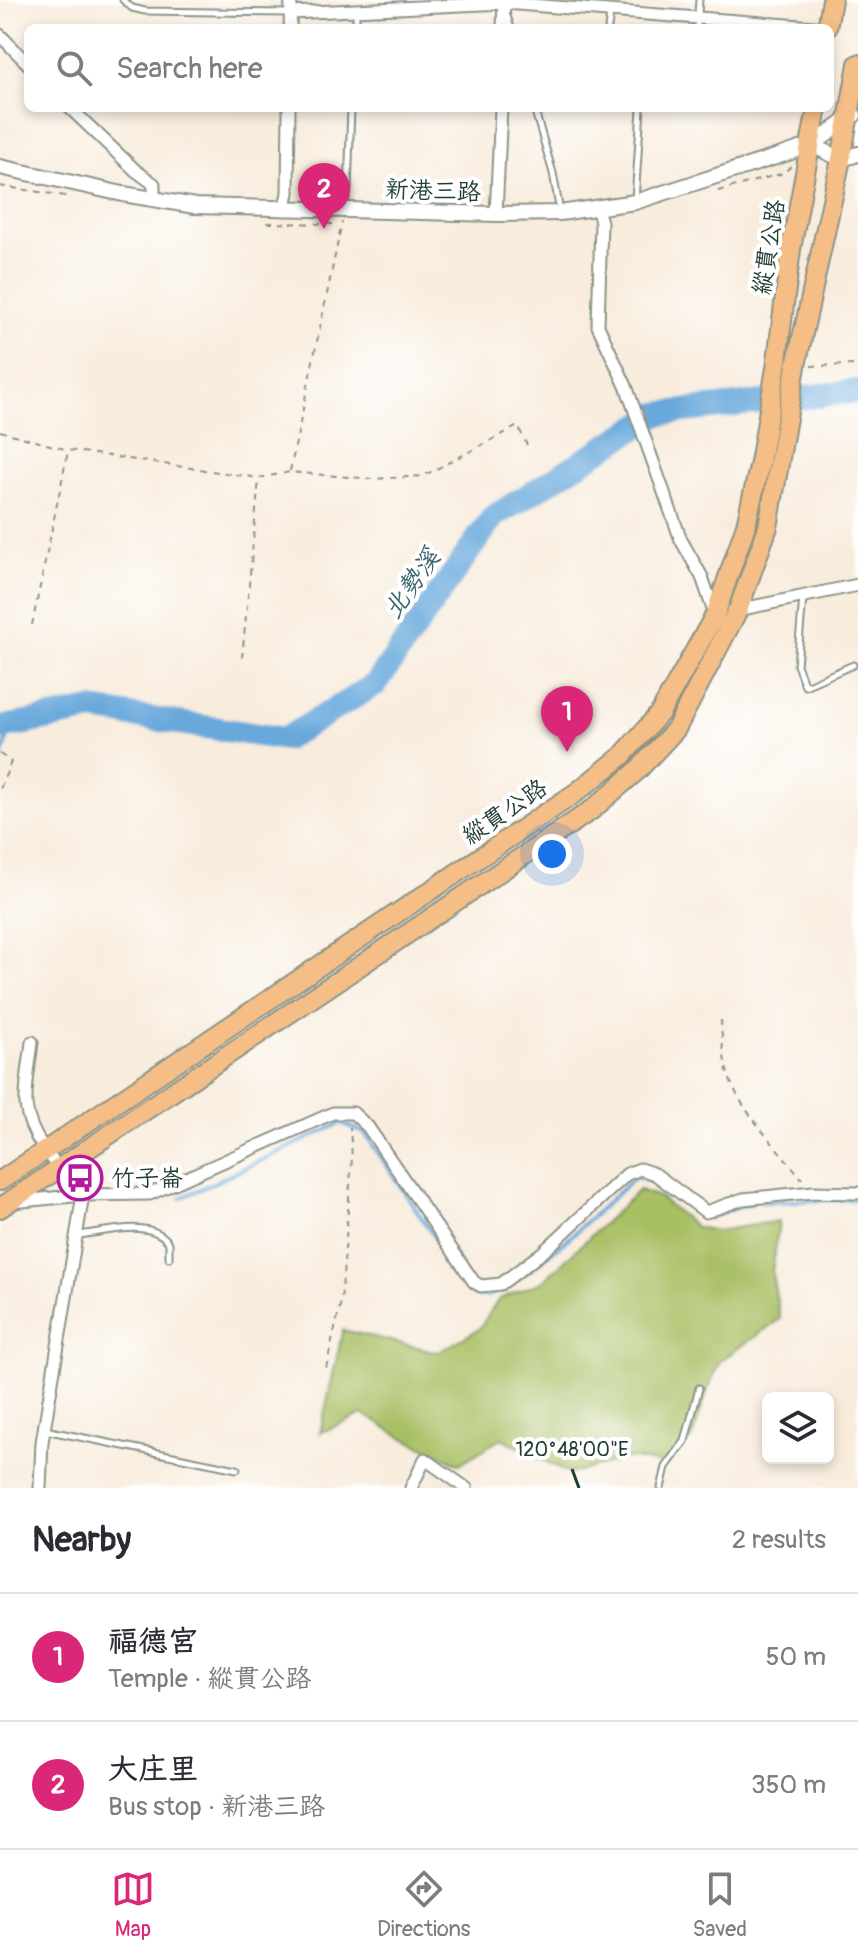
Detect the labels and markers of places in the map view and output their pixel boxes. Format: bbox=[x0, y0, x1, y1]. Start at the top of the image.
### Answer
pin: 2 bbox=[298, 163, 350, 229]
pin: 1 bbox=[541, 686, 593, 752]
bus stop icon: 竹子崙 bbox=[56, 1154, 104, 1202]
place label: 竹子崙 bbox=[111, 1164, 183, 1193]

